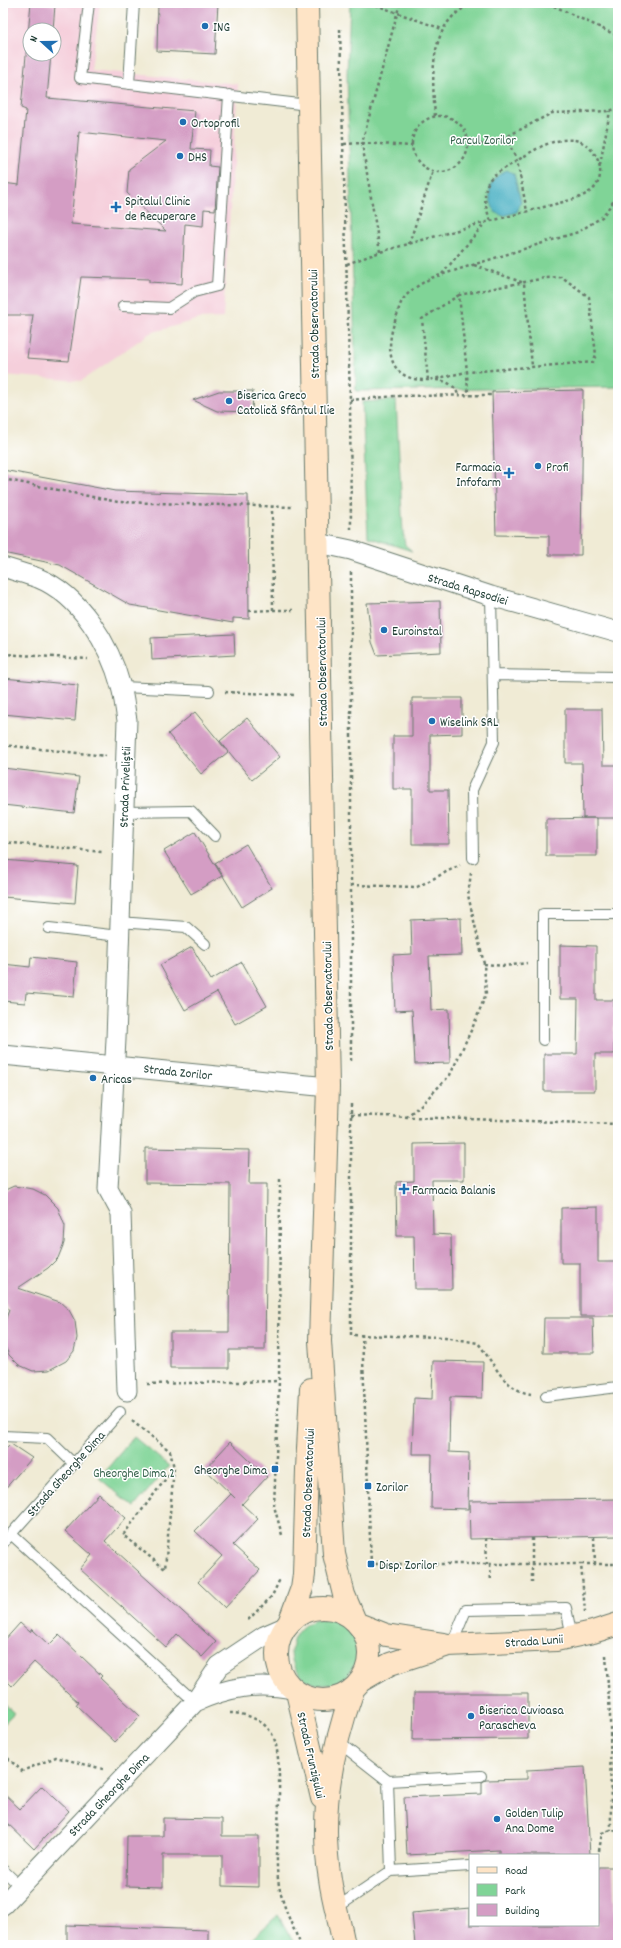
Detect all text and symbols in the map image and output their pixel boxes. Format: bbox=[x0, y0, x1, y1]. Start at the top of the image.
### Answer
place label: ING bbox=[213, 19, 230, 38]
marker: ING bbox=[200, 21, 210, 31]
north arrow bbox=[22, 22, 62, 62]
text: N bbox=[26, 33, 43, 45]
place label: Ortoprofil bbox=[191, 115, 240, 134]
marker: Ortoprofil bbox=[178, 117, 188, 127]
park label: Parcul Zorilor bbox=[450, 132, 516, 151]
place label: DHS bbox=[188, 149, 207, 168]
marker: DHS bbox=[175, 151, 185, 161]
place label: Spitalul Clinic de Recuperare bbox=[125, 193, 196, 227]
marker: Spitalul Clinic de Recuperare bbox=[110, 201, 122, 213]
street label: Strada Observatorului bbox=[305, 269, 326, 379]
place label: Biserica Greco Catolică Sfântul Ilie bbox=[237, 387, 335, 421]
marker: Biserica Greco Catolică Sfântul Ilie bbox=[224, 396, 234, 406]
place label: Farmacia Infofarm bbox=[456, 459, 502, 493]
place label: Profi bbox=[546, 459, 569, 478]
marker: Profi bbox=[533, 461, 543, 471]
marker: Farmacia Infofarm bbox=[504, 468, 514, 478]
street label: Strada Rapsodiei bbox=[425, 569, 510, 612]
street label: Strada Observatorului bbox=[313, 617, 334, 727]
place label: Euroinstal bbox=[392, 623, 442, 642]
marker: Euroinstal bbox=[379, 625, 389, 635]
place label: Wiselink SRL bbox=[440, 714, 499, 733]
marker: Wiselink SRL bbox=[427, 716, 437, 726]
street label: Strada Priveliștii bbox=[116, 745, 137, 828]
street label: Strada Observatorului bbox=[319, 941, 340, 1051]
street label: Strada Zorilor bbox=[142, 1060, 213, 1087]
place label: Aricas bbox=[101, 1071, 132, 1090]
marker: Aricas bbox=[88, 1073, 98, 1083]
place label: Farmacia Balanis bbox=[412, 1182, 496, 1201]
marker: Farmacia Balanis bbox=[399, 1184, 409, 1194]
street label: Strada Gheorghe Dima bbox=[23, 1427, 111, 1522]
street label: Strada Observatorului bbox=[298, 1428, 321, 1538]
place label: Gheorghe Dima bbox=[194, 1462, 268, 1481]
marker: Gheorghe Dima bbox=[270, 1464, 280, 1474]
park label: Gheorghe Dima 2 bbox=[93, 1465, 175, 1484]
place label: Zorilor bbox=[376, 1479, 409, 1498]
marker: Zorilor bbox=[363, 1481, 373, 1491]
place label: Disp. Zorilor bbox=[379, 1557, 437, 1576]
marker: Disp. Zorilor bbox=[366, 1559, 376, 1569]
street label: Strada Lunii bbox=[504, 1631, 565, 1654]
place label: Biserica Cuvioasa Parascheva bbox=[479, 1702, 564, 1736]
street label: Strada Frunzișului bbox=[290, 1710, 329, 1801]
marker: Biserica Cuvioasa Parascheva bbox=[466, 1711, 476, 1721]
street label: Strada Gheorghe Dima bbox=[65, 1749, 155, 1842]
place label: Golden Tulip Ana Dome bbox=[505, 1805, 564, 1839]
marker: Golden Tulip Ana Dome bbox=[492, 1814, 502, 1824]
legend bbox=[469, 1854, 599, 1926]
text: Road bbox=[505, 1863, 527, 1880]
text: Park bbox=[505, 1883, 526, 1900]
text: Building bbox=[505, 1903, 540, 1920]

